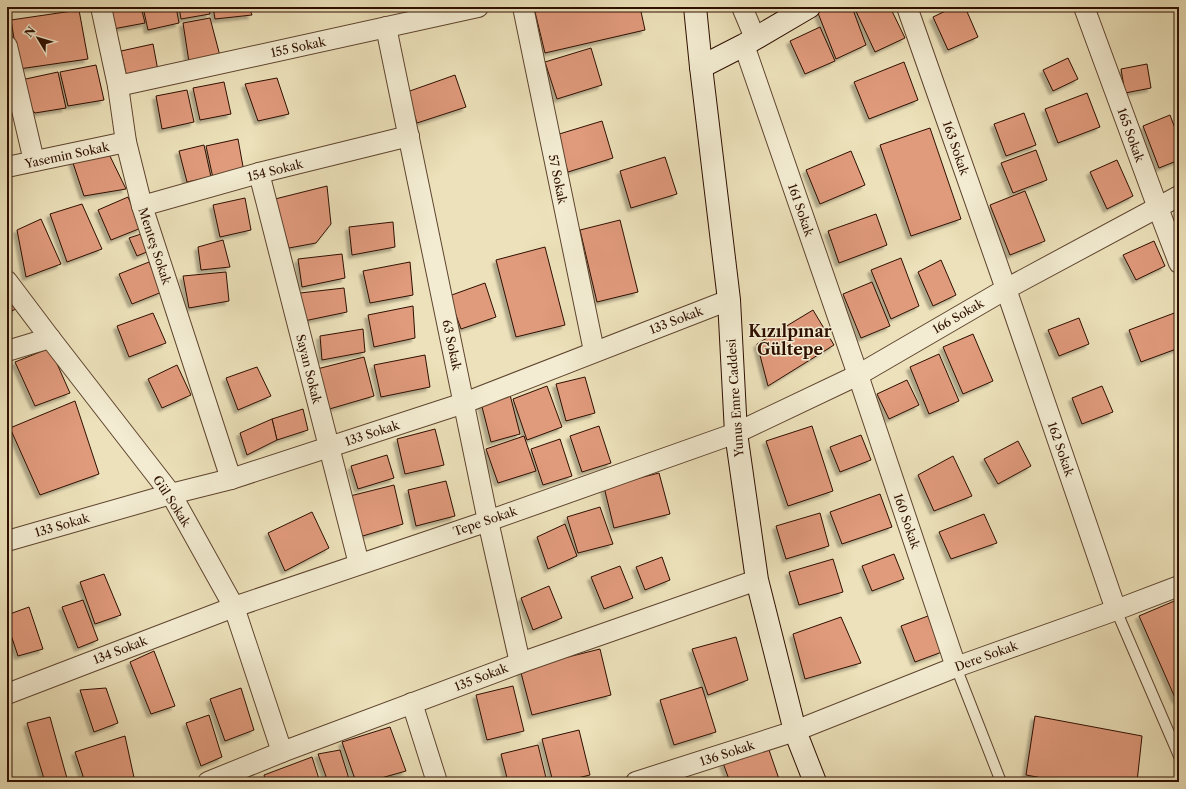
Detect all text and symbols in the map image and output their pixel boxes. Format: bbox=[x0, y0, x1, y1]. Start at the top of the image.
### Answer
north arrow bbox=[18, 18, 58, 58]
text: N bbox=[22, 23, 39, 40]
street label: 155 Sokak bbox=[269, 34, 328, 60]
street label: 165 Sokak bbox=[1114, 106, 1148, 165]
street label: 163 Sokak bbox=[940, 119, 973, 178]
street label: Yasemin Sokak bbox=[23, 139, 111, 171]
street label: 57 Sokak bbox=[545, 153, 571, 206]
street label: 154 Sokak bbox=[246, 156, 305, 184]
street label: 161 Sokak bbox=[785, 182, 817, 239]
street label: Menteş Sokak bbox=[136, 206, 175, 287]
street label: 166 Sokak bbox=[930, 295, 987, 337]
street label: 133 Sokak bbox=[647, 303, 706, 337]
street label: 63 Sokak bbox=[439, 318, 465, 373]
district label: Kızılpınar Gültepe bbox=[748, 321, 832, 359]
street label: Sayan Sokak bbox=[293, 333, 325, 406]
street label: Yunus Emre Caddesi bbox=[723, 338, 747, 459]
street label: 133 Sokak bbox=[343, 417, 402, 449]
street label: 162 Sokak bbox=[1045, 420, 1078, 479]
street label: Gül Sokak bbox=[150, 473, 195, 530]
street label: 160 Sokak bbox=[891, 491, 924, 552]
street label: Tepe Sokak bbox=[451, 503, 520, 539]
street label: 133 Sokak bbox=[33, 510, 92, 540]
street label: 134 Sokak bbox=[91, 633, 150, 667]
street label: Dere Sokak bbox=[953, 637, 1020, 674]
street label: 135 Sokak bbox=[452, 660, 511, 694]
street label: 136 Sokak bbox=[698, 737, 757, 769]

